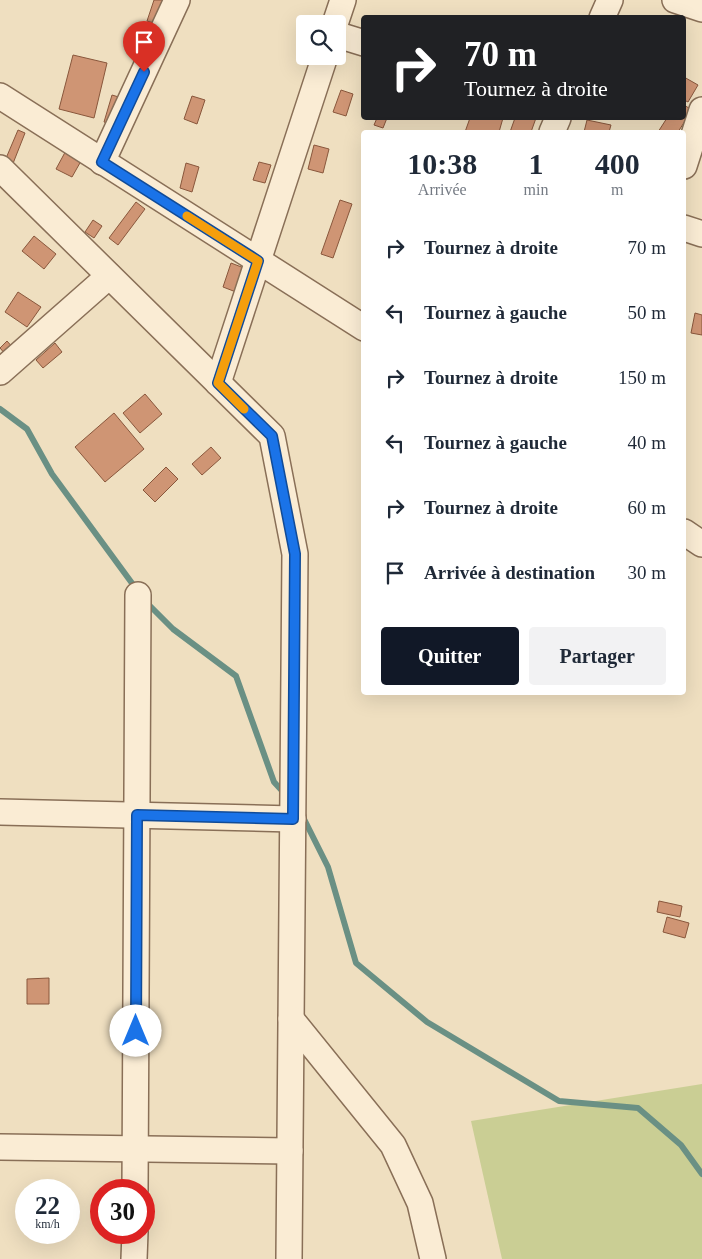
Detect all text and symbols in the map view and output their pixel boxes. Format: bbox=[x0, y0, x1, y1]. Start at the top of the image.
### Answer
map controls bbox=[296, 15, 346, 65]
button: search bbox=[296, 15, 346, 65]
pin bbox=[123, 21, 165, 72]
icon: arrive bbox=[130, 28, 158, 56]
icon: right bbox=[381, 35, 446, 100]
text: 70 m bbox=[464, 35, 537, 74]
text: Tournez à droite bbox=[464, 76, 608, 101]
text: 10:38 bbox=[407, 147, 477, 180]
text: 1 bbox=[528, 147, 543, 180]
text: 400 bbox=[595, 147, 640, 180]
text: Arrivée bbox=[418, 181, 467, 198]
text: min bbox=[524, 181, 548, 198]
text: m bbox=[611, 181, 623, 198]
icon: right bbox=[381, 234, 409, 262]
text: Tournez à droite bbox=[424, 237, 558, 258]
text: 70 m bbox=[627, 237, 666, 258]
icon: left bbox=[381, 299, 409, 327]
text: Tournez à gauche bbox=[424, 302, 567, 323]
text: 50 m bbox=[627, 302, 666, 323]
icon: right bbox=[381, 364, 409, 392]
text: Tournez à droite bbox=[424, 367, 558, 388]
text: 150 m bbox=[618, 367, 666, 388]
icon: left bbox=[381, 429, 409, 457]
text: Tournez à gauche bbox=[424, 432, 567, 453]
text: 40 m bbox=[627, 432, 666, 453]
icon: right bbox=[381, 494, 409, 522]
text: Tournez à droite bbox=[424, 497, 558, 518]
text: 60 m bbox=[627, 497, 666, 518]
icon: arrive bbox=[381, 559, 409, 587]
text: Arrivée à destination bbox=[424, 562, 595, 583]
text: 30 m bbox=[627, 562, 666, 583]
button: Quitter bbox=[381, 627, 519, 685]
button: Partager bbox=[529, 627, 666, 685]
position arrow bbox=[109, 1004, 161, 1056]
speed limit sign: 30 bbox=[90, 1179, 155, 1244]
text: 22 bbox=[35, 1192, 60, 1219]
text: km/h bbox=[35, 1217, 60, 1231]

